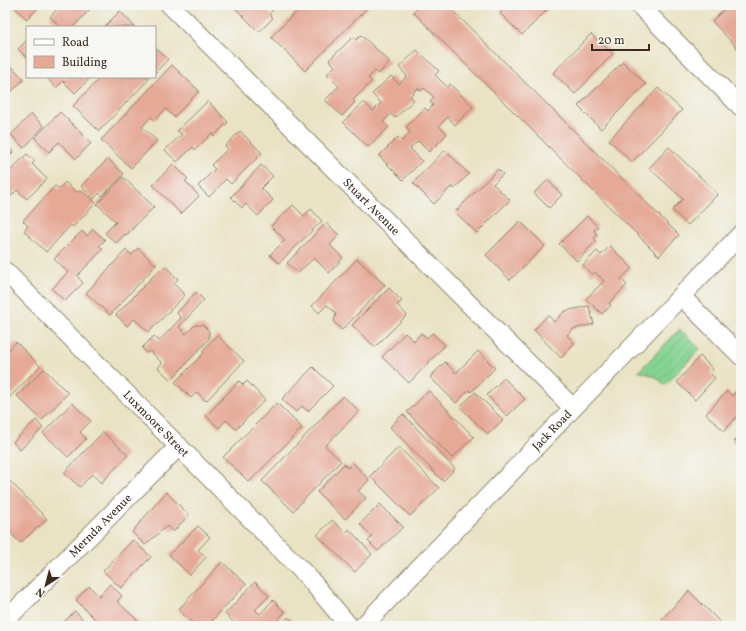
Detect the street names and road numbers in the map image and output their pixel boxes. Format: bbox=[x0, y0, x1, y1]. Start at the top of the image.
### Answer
street label: Stuart Avenue bbox=[339, 175, 403, 239]
street label: Luxmoore Street bbox=[119, 388, 192, 461]
street label: Jack Road bbox=[529, 407, 576, 455]
street label: Mernda Avenue bbox=[66, 491, 136, 561]

